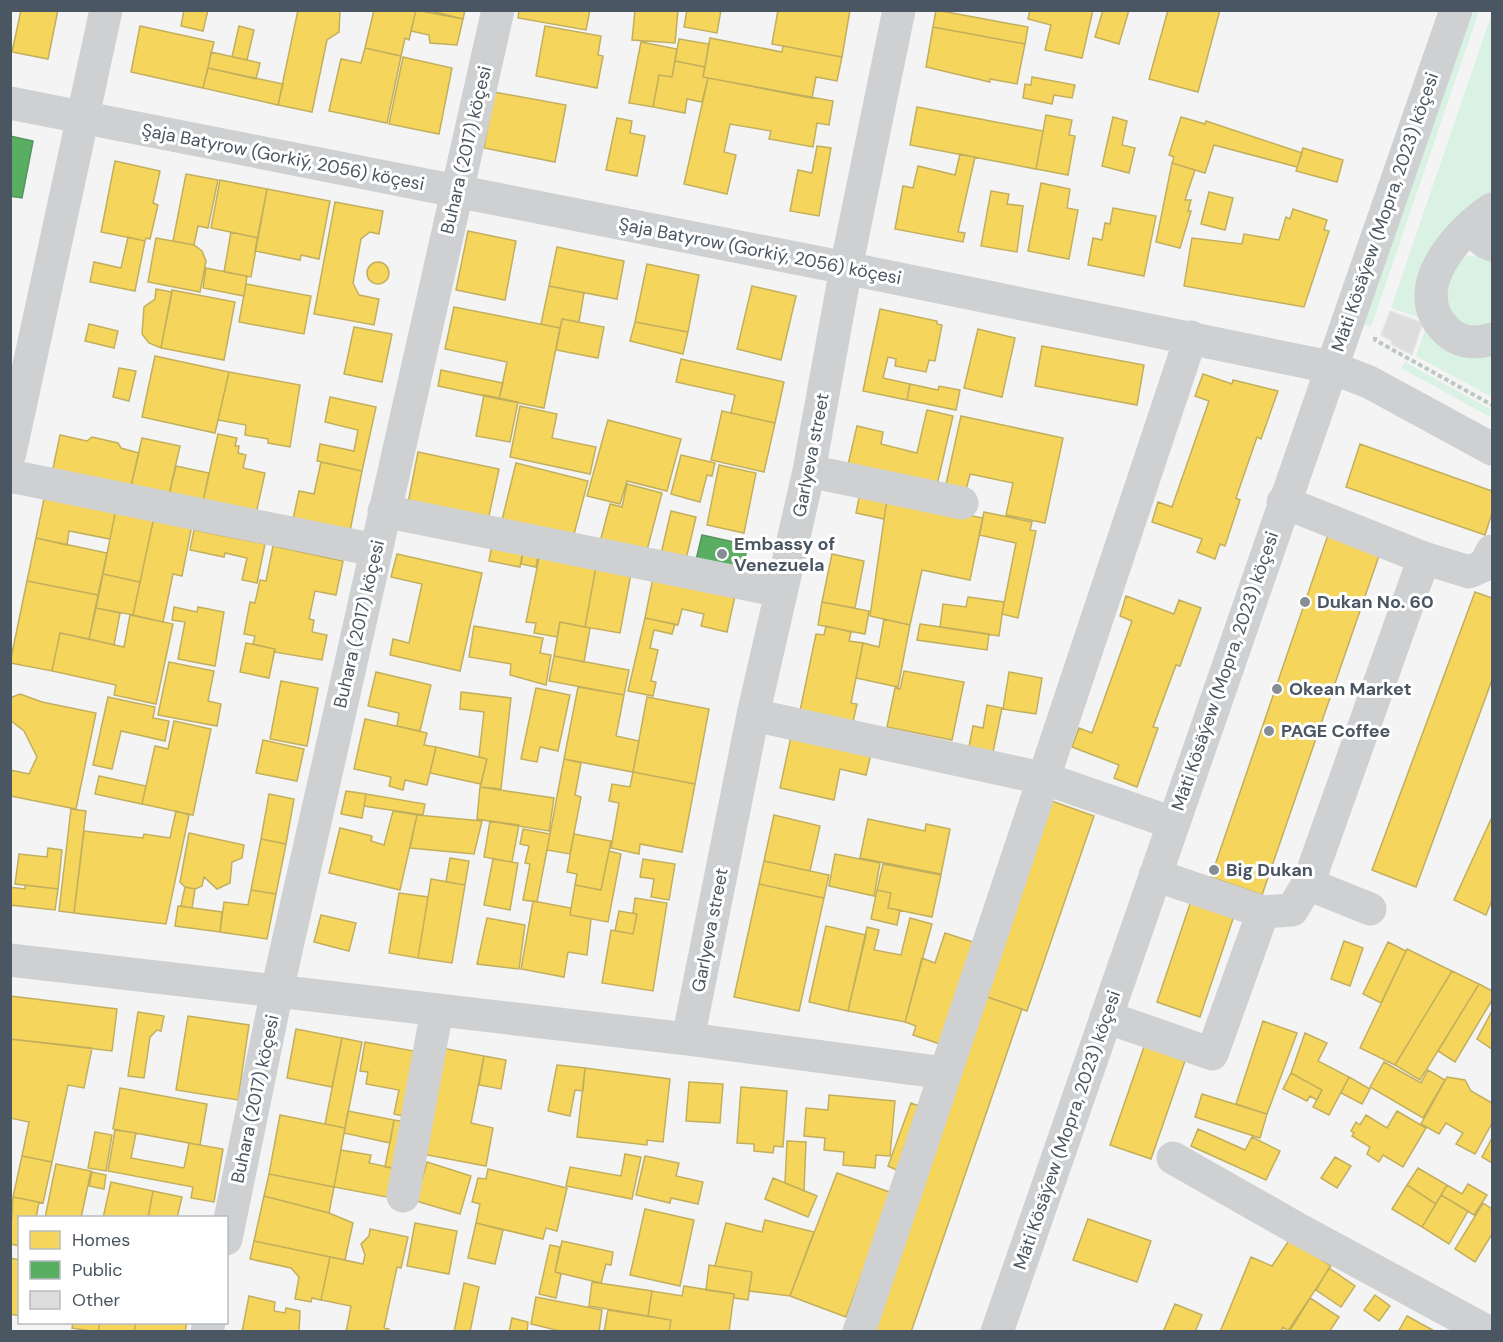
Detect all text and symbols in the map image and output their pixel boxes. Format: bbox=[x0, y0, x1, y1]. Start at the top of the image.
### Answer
street label: Buhara (2017) köçesi bbox=[435, 64, 497, 236]
street label: Mäti Kösäýew (Mopra, 2023) köçesi bbox=[1326, 69, 1444, 355]
street label: Şaja Batyrow (Gorkiý, 2056) köçesi bbox=[140, 118, 426, 196]
street label: Şaja Batyrow (Gorkiý, 2056) köçesi bbox=[617, 212, 903, 290]
street label: Garlyeva street bbox=[787, 391, 835, 519]
street label: Mäti Kösäýew (Mopra, 2023) köçesi bbox=[1166, 528, 1284, 814]
place label: Embassy of Venezuela bbox=[734, 532, 835, 577]
street label: Buhara (2017) köçesi bbox=[328, 538, 390, 710]
marker: Embassy of Venezuela bbox=[715, 547, 729, 561]
place label: Dukan No. 60 bbox=[1317, 590, 1434, 614]
marker: Dukan No. 60 bbox=[1298, 595, 1312, 609]
place label: Okean Market bbox=[1289, 677, 1412, 701]
marker: Okean Market bbox=[1270, 682, 1284, 696]
place label: PAGE Coffee bbox=[1281, 719, 1391, 743]
marker: PAGE Coffee bbox=[1262, 724, 1276, 738]
place label: Big Dukan bbox=[1226, 858, 1313, 882]
marker: Big Dukan bbox=[1207, 863, 1221, 877]
street label: Garlyeva street bbox=[686, 866, 734, 994]
street label: Mäti Kösäýew (Mopra, 2023) köçesi bbox=[1008, 987, 1126, 1273]
street label: Buhara (2017) köçesi bbox=[225, 1013, 285, 1185]
legend bbox=[18, 1216, 228, 1324]
text: Homes bbox=[72, 1228, 130, 1252]
text: Public bbox=[72, 1258, 123, 1282]
text: Other bbox=[72, 1288, 121, 1312]

